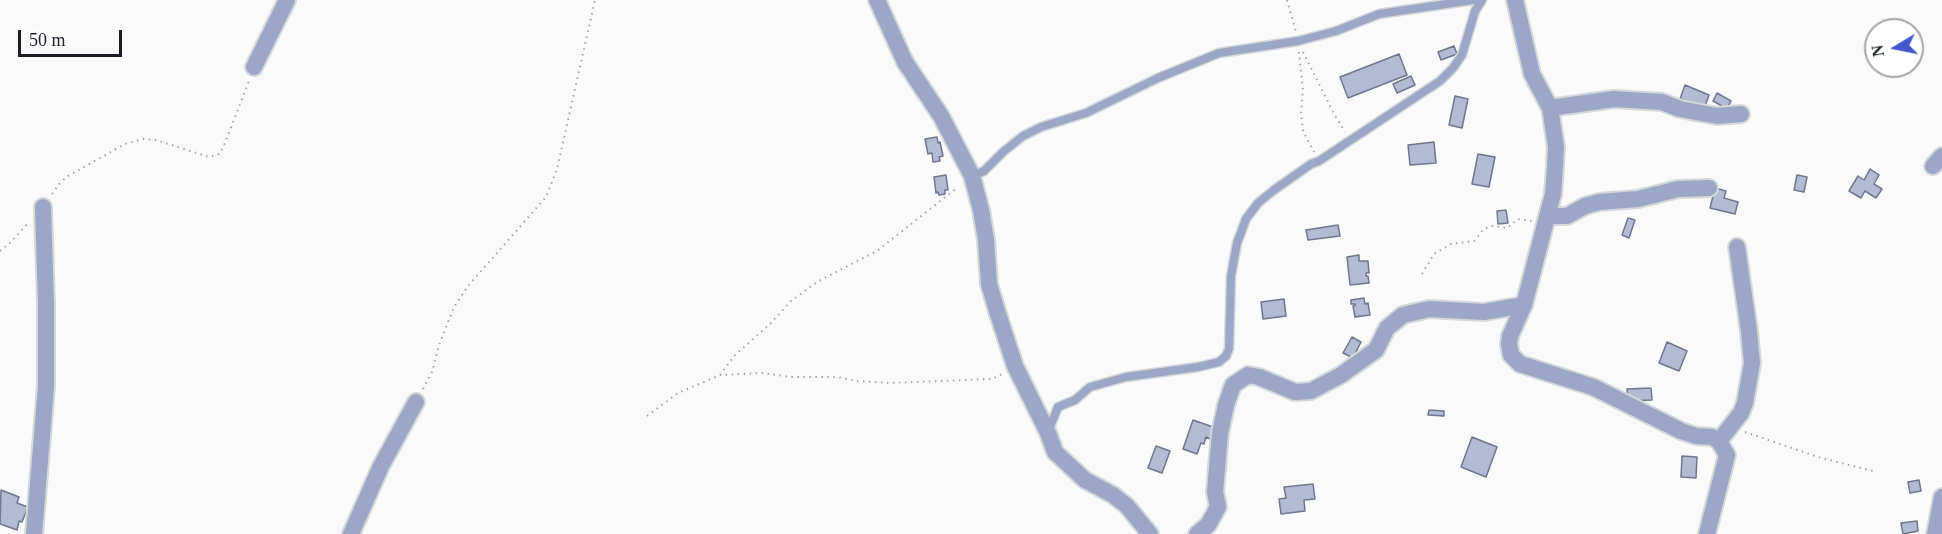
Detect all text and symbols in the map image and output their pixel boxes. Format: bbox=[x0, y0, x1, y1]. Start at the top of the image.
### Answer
scale bar bbox=[21, 18, 124, 56]
north arrow bbox=[1864, 18, 1924, 78]
text: 50 m bbox=[29, 30, 66, 50]
text: N bbox=[1868, 44, 1887, 58]

